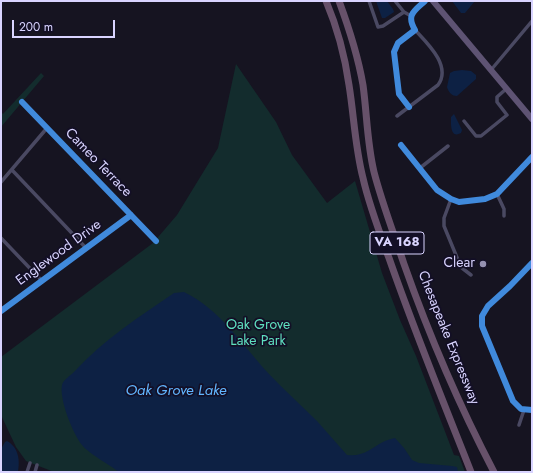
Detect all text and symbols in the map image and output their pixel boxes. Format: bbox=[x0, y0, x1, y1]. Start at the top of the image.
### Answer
scale bar bbox=[14, 12, 117, 38]
text: 200 m bbox=[19, 18, 53, 36]
street label: Cameo Terrace bbox=[61, 125, 135, 201]
street label: Englewood Drive bbox=[13, 216, 105, 290]
road number: VA 168 bbox=[370, 232, 424, 254]
place label: Clear bbox=[443, 256, 475, 272]
marker: Clear bbox=[478, 259, 488, 269]
street label: Chesapeake Expressway bbox=[413, 269, 483, 407]
park label: Oak Grove Lake Park bbox=[226, 318, 290, 350]
water label: Oak Grove Lake bbox=[125, 382, 227, 400]

